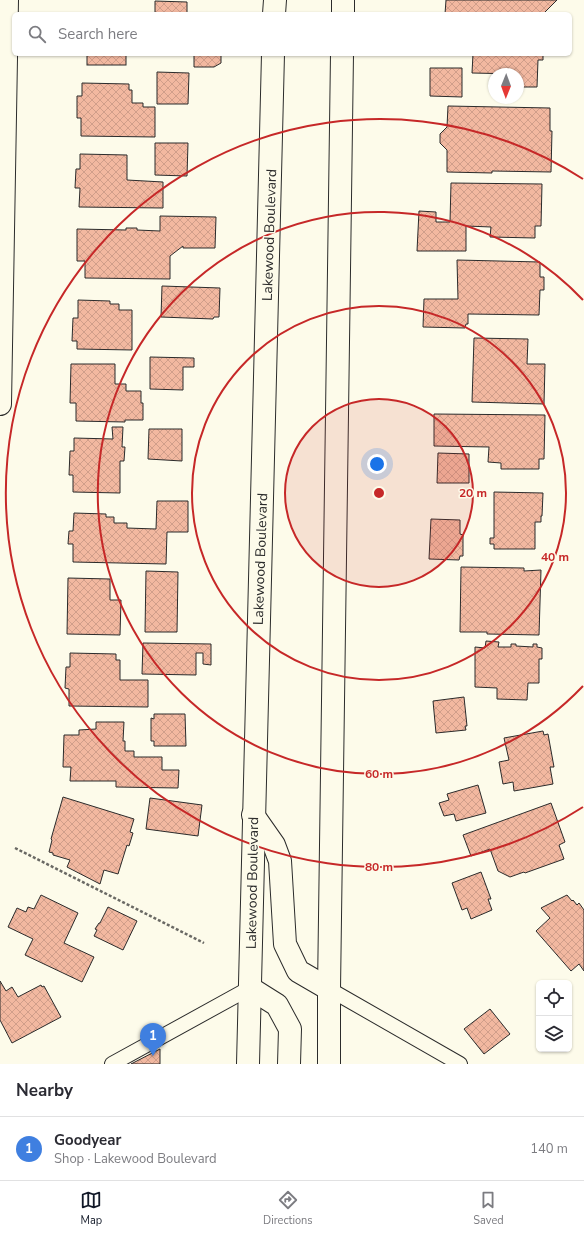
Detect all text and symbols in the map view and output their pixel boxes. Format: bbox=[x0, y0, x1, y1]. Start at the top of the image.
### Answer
search box bbox=[12, 12, 572, 56]
icon: search bbox=[26, 23, 48, 45]
text: Search here bbox=[58, 24, 138, 44]
north arrow bbox=[488, 68, 524, 104]
street label: Lakewood Boulevard bbox=[258, 169, 281, 301]
your location bbox=[367, 454, 387, 474]
text: 20 m bbox=[459, 485, 487, 501]
centre of rings bbox=[372, 486, 386, 500]
street label: Lakewood Boulevard bbox=[249, 493, 272, 625]
text: 40 m bbox=[541, 549, 569, 565]
text: 60 m bbox=[365, 766, 393, 782]
street label: Lakewood Boulevard bbox=[242, 817, 263, 949]
text: 80 m bbox=[365, 859, 393, 875]
map controls bbox=[536, 980, 572, 1052]
button: locate bbox=[536, 980, 572, 1016]
button: layers bbox=[536, 1016, 572, 1052]
pin: 1 bbox=[140, 1023, 166, 1056]
text: Nearby bbox=[16, 1079, 73, 1102]
text: Goodyear bbox=[54, 1130, 121, 1150]
text: 1 bbox=[25, 1140, 33, 1158]
text: 140 m bbox=[530, 1140, 568, 1158]
text: Shop · Lakewood Boulevard bbox=[54, 1150, 217, 1168]
tab: Map bbox=[80, 1189, 102, 1228]
tab: Directions bbox=[263, 1189, 313, 1228]
tab: Saved bbox=[473, 1189, 504, 1228]

